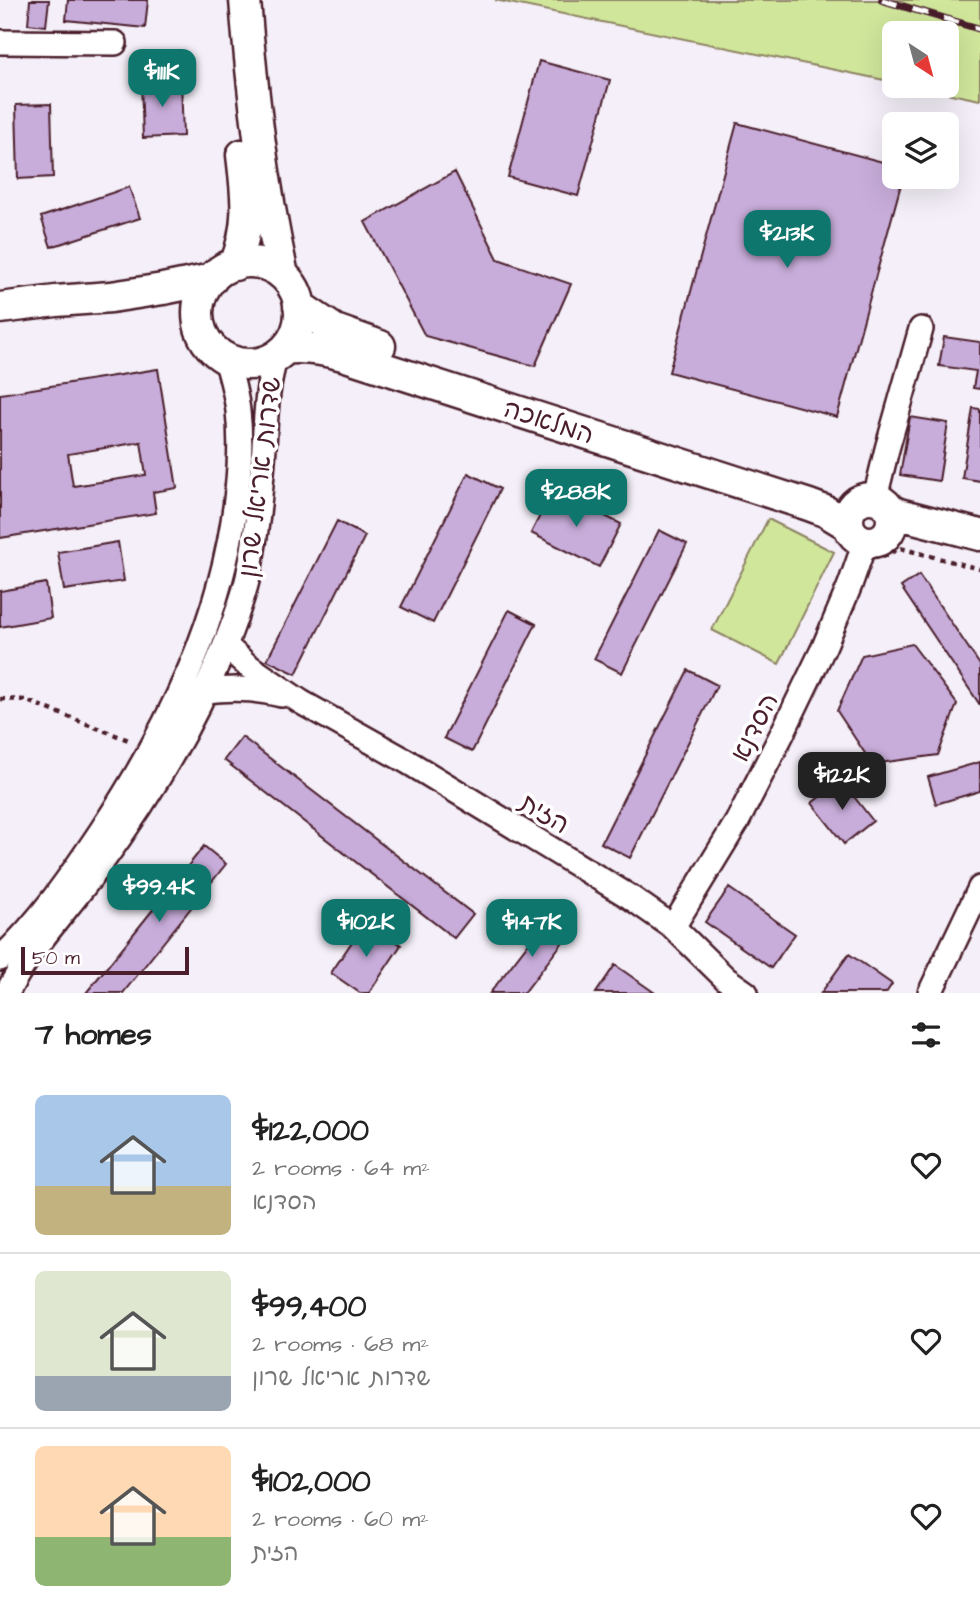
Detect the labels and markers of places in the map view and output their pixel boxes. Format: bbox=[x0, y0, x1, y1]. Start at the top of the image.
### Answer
pin: $111K bbox=[113, 50, 211, 109]
pin: $213K bbox=[738, 210, 836, 270]
pin: $288K bbox=[527, 470, 625, 529]
pin: $122K bbox=[793, 752, 891, 812]
pin: $99.4K bbox=[102, 864, 216, 924]
pin: $102K bbox=[317, 900, 415, 959]
pin: $147K bbox=[483, 900, 581, 959]

